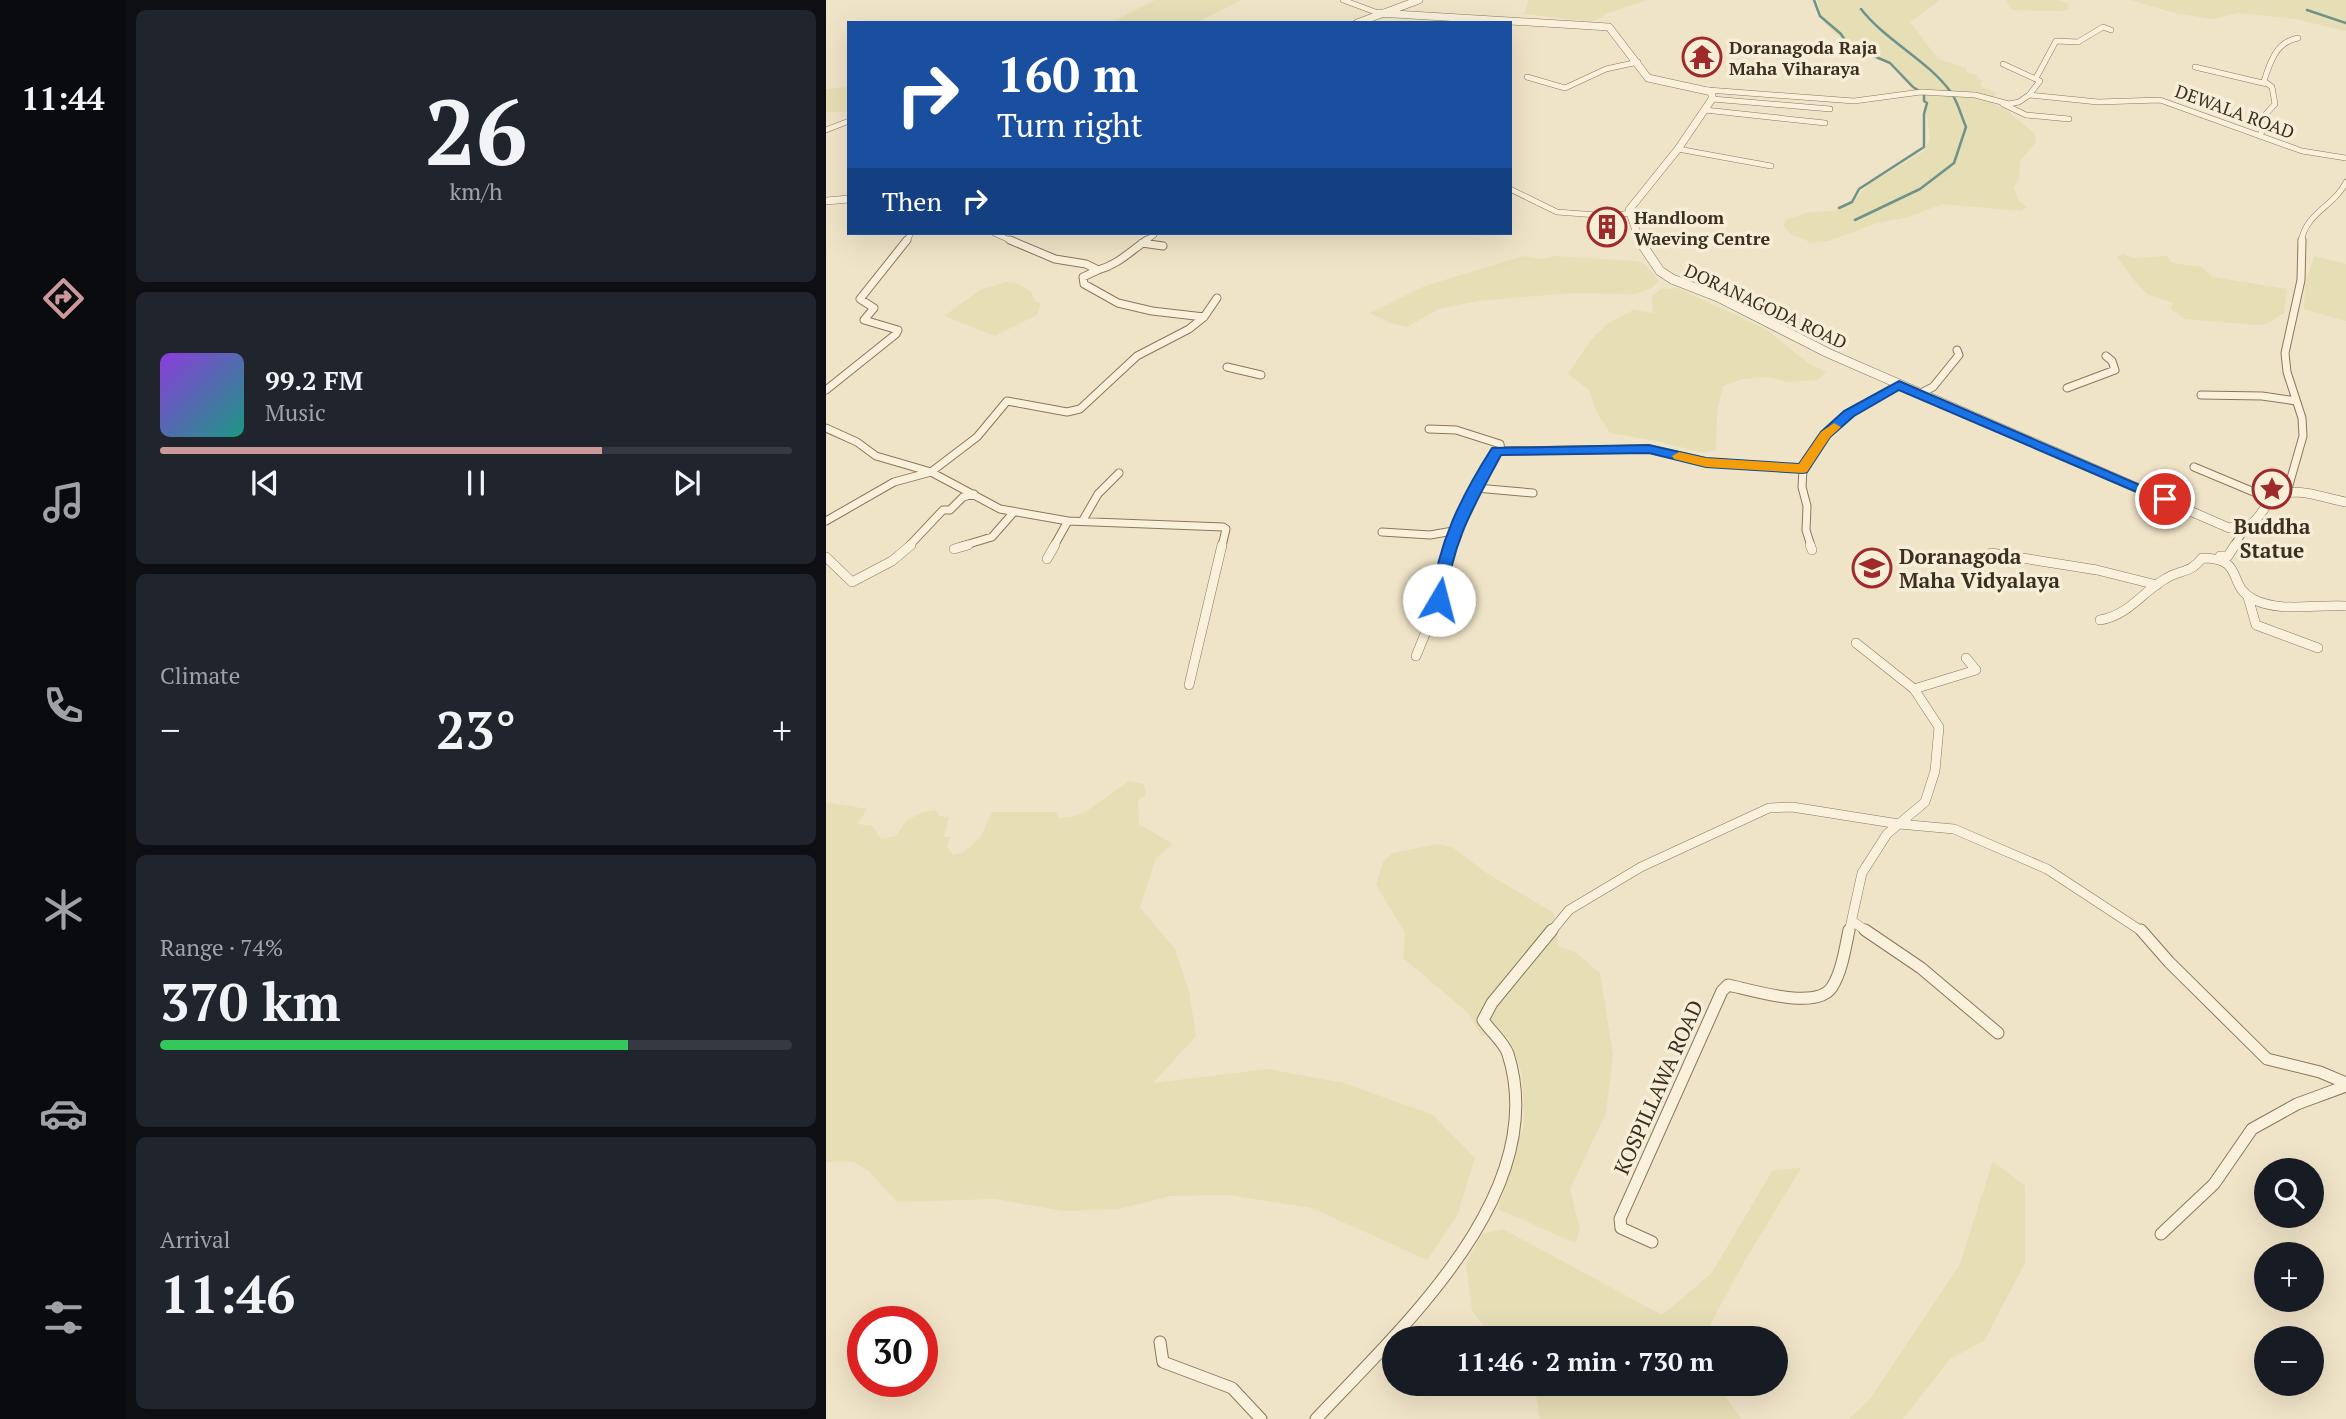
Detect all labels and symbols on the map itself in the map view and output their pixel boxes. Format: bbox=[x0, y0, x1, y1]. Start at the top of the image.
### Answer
place label: Doranagoda Raja Maha Viharaya bbox=[1729, 35, 1877, 80]
temple icon: Doranagoda Raja Maha Viharaya bbox=[1681, 36, 1723, 78]
street label: DEWALA ROAD bbox=[2172, 78, 2298, 144]
place label: Handloom Waeving Centre bbox=[1634, 205, 1771, 250]
building icon: Handloom Waeving Centre bbox=[1586, 206, 1628, 248]
street label: DORANAGODA ROAD bbox=[1681, 258, 1851, 354]
place icon: Buddha Statue bbox=[2251, 468, 2293, 510]
pin bbox=[2135, 469, 2195, 529]
place label: Buddha Statue bbox=[2234, 512, 2311, 564]
place label: Doranagoda Maha Vidyalaya bbox=[1899, 542, 2060, 594]
school or university icon: Doranagoda Maha Vidyalaya bbox=[1851, 547, 1893, 589]
position arrow bbox=[1402, 563, 1476, 637]
street label: KOSPILLAWA ROAD bbox=[1607, 995, 1709, 1179]
speed limit sign: 30 bbox=[847, 1306, 938, 1397]

